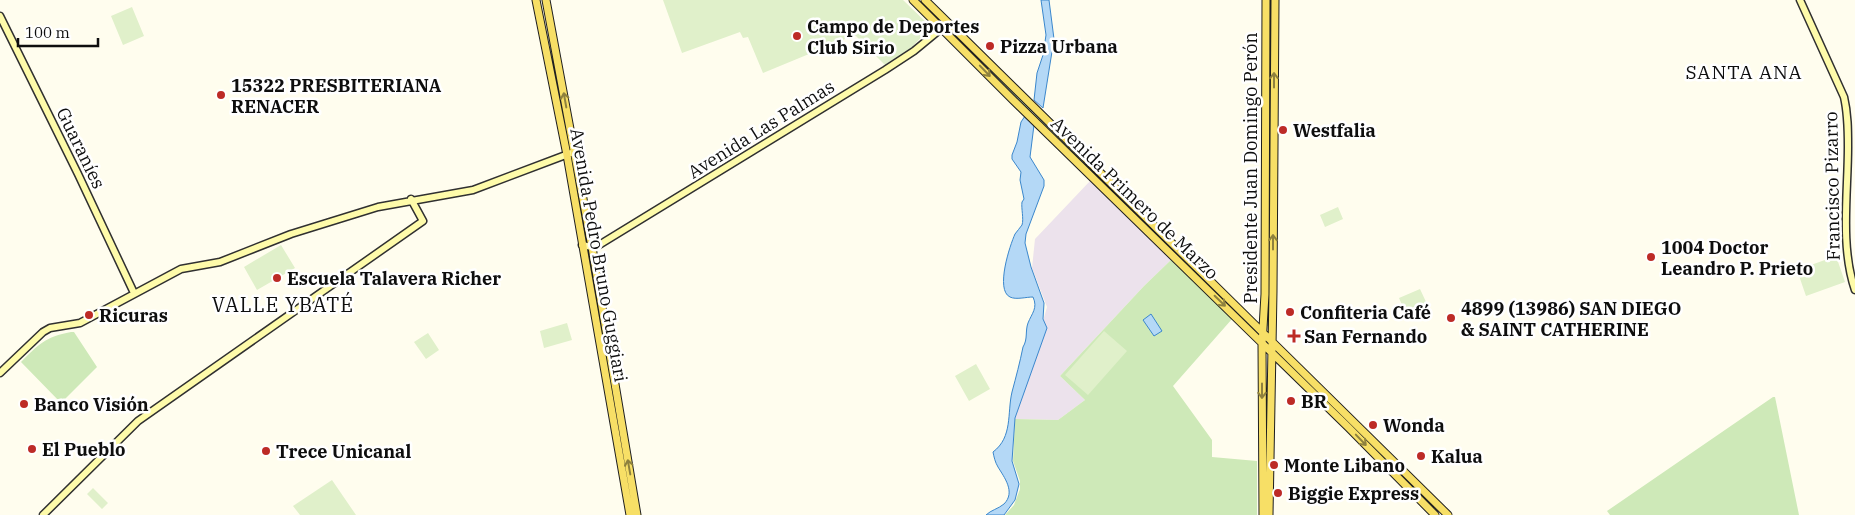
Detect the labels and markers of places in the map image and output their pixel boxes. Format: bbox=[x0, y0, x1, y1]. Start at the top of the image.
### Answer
place label: Campo de Deportes Club Sirio bbox=[807, 15, 979, 59]
marker: Campo de Deportes Club Sirio bbox=[791, 30, 803, 42]
place label: Pizza Urbana bbox=[1000, 35, 1118, 58]
marker: Pizza Urbana bbox=[984, 40, 996, 52]
place label: 15322 PRESBITERIANA RENACER bbox=[231, 74, 442, 118]
marker: 15322 PRESBITERIANA RENACER bbox=[215, 89, 227, 101]
place label: Westfalia bbox=[1293, 119, 1376, 142]
marker: Westfalia bbox=[1277, 124, 1289, 136]
place label: 1004 Doctor Leandro P. Prieto bbox=[1661, 236, 1813, 280]
marker: 1004 Doctor Leandro P. Prieto bbox=[1645, 251, 1657, 263]
place label: Escuela Talavera Richer bbox=[287, 267, 501, 290]
marker: Escuela Talavera Richer bbox=[271, 272, 283, 284]
place label: 4899 (13986) SAN DIEGO & SAINT CATHERINE bbox=[1461, 297, 1681, 341]
place label: Confiteria Café bbox=[1300, 301, 1431, 324]
place label: Ricuras bbox=[99, 304, 168, 327]
marker: Confiteria Café bbox=[1284, 306, 1296, 318]
marker: Ricuras bbox=[83, 309, 95, 321]
marker: 4899 (13986) SAN DIEGO & SAINT CATHERINE bbox=[1445, 312, 1457, 324]
place label: San Fernando bbox=[1304, 325, 1427, 348]
marker: San Fernando bbox=[1288, 330, 1300, 342]
place label: BR bbox=[1301, 390, 1327, 413]
place label: Banco Visión bbox=[34, 393, 149, 416]
marker: BR bbox=[1285, 395, 1297, 407]
marker: Banco Visión bbox=[18, 398, 30, 410]
place label: Wonda bbox=[1383, 414, 1445, 437]
marker: Wonda bbox=[1367, 419, 1379, 431]
place label: El Pueblo bbox=[42, 438, 126, 461]
place label: Trece Unicanal bbox=[276, 440, 411, 463]
marker: El Pueblo bbox=[26, 443, 38, 455]
marker: Trece Unicanal bbox=[260, 445, 272, 457]
place label: Kalua bbox=[1431, 445, 1483, 468]
marker: Kalua bbox=[1415, 450, 1427, 462]
place label: Monte Libano bbox=[1284, 454, 1405, 477]
marker: Monte Libano bbox=[1268, 459, 1280, 471]
place label: Biggie Express bbox=[1288, 482, 1419, 505]
marker: Biggie Express bbox=[1272, 487, 1284, 499]

